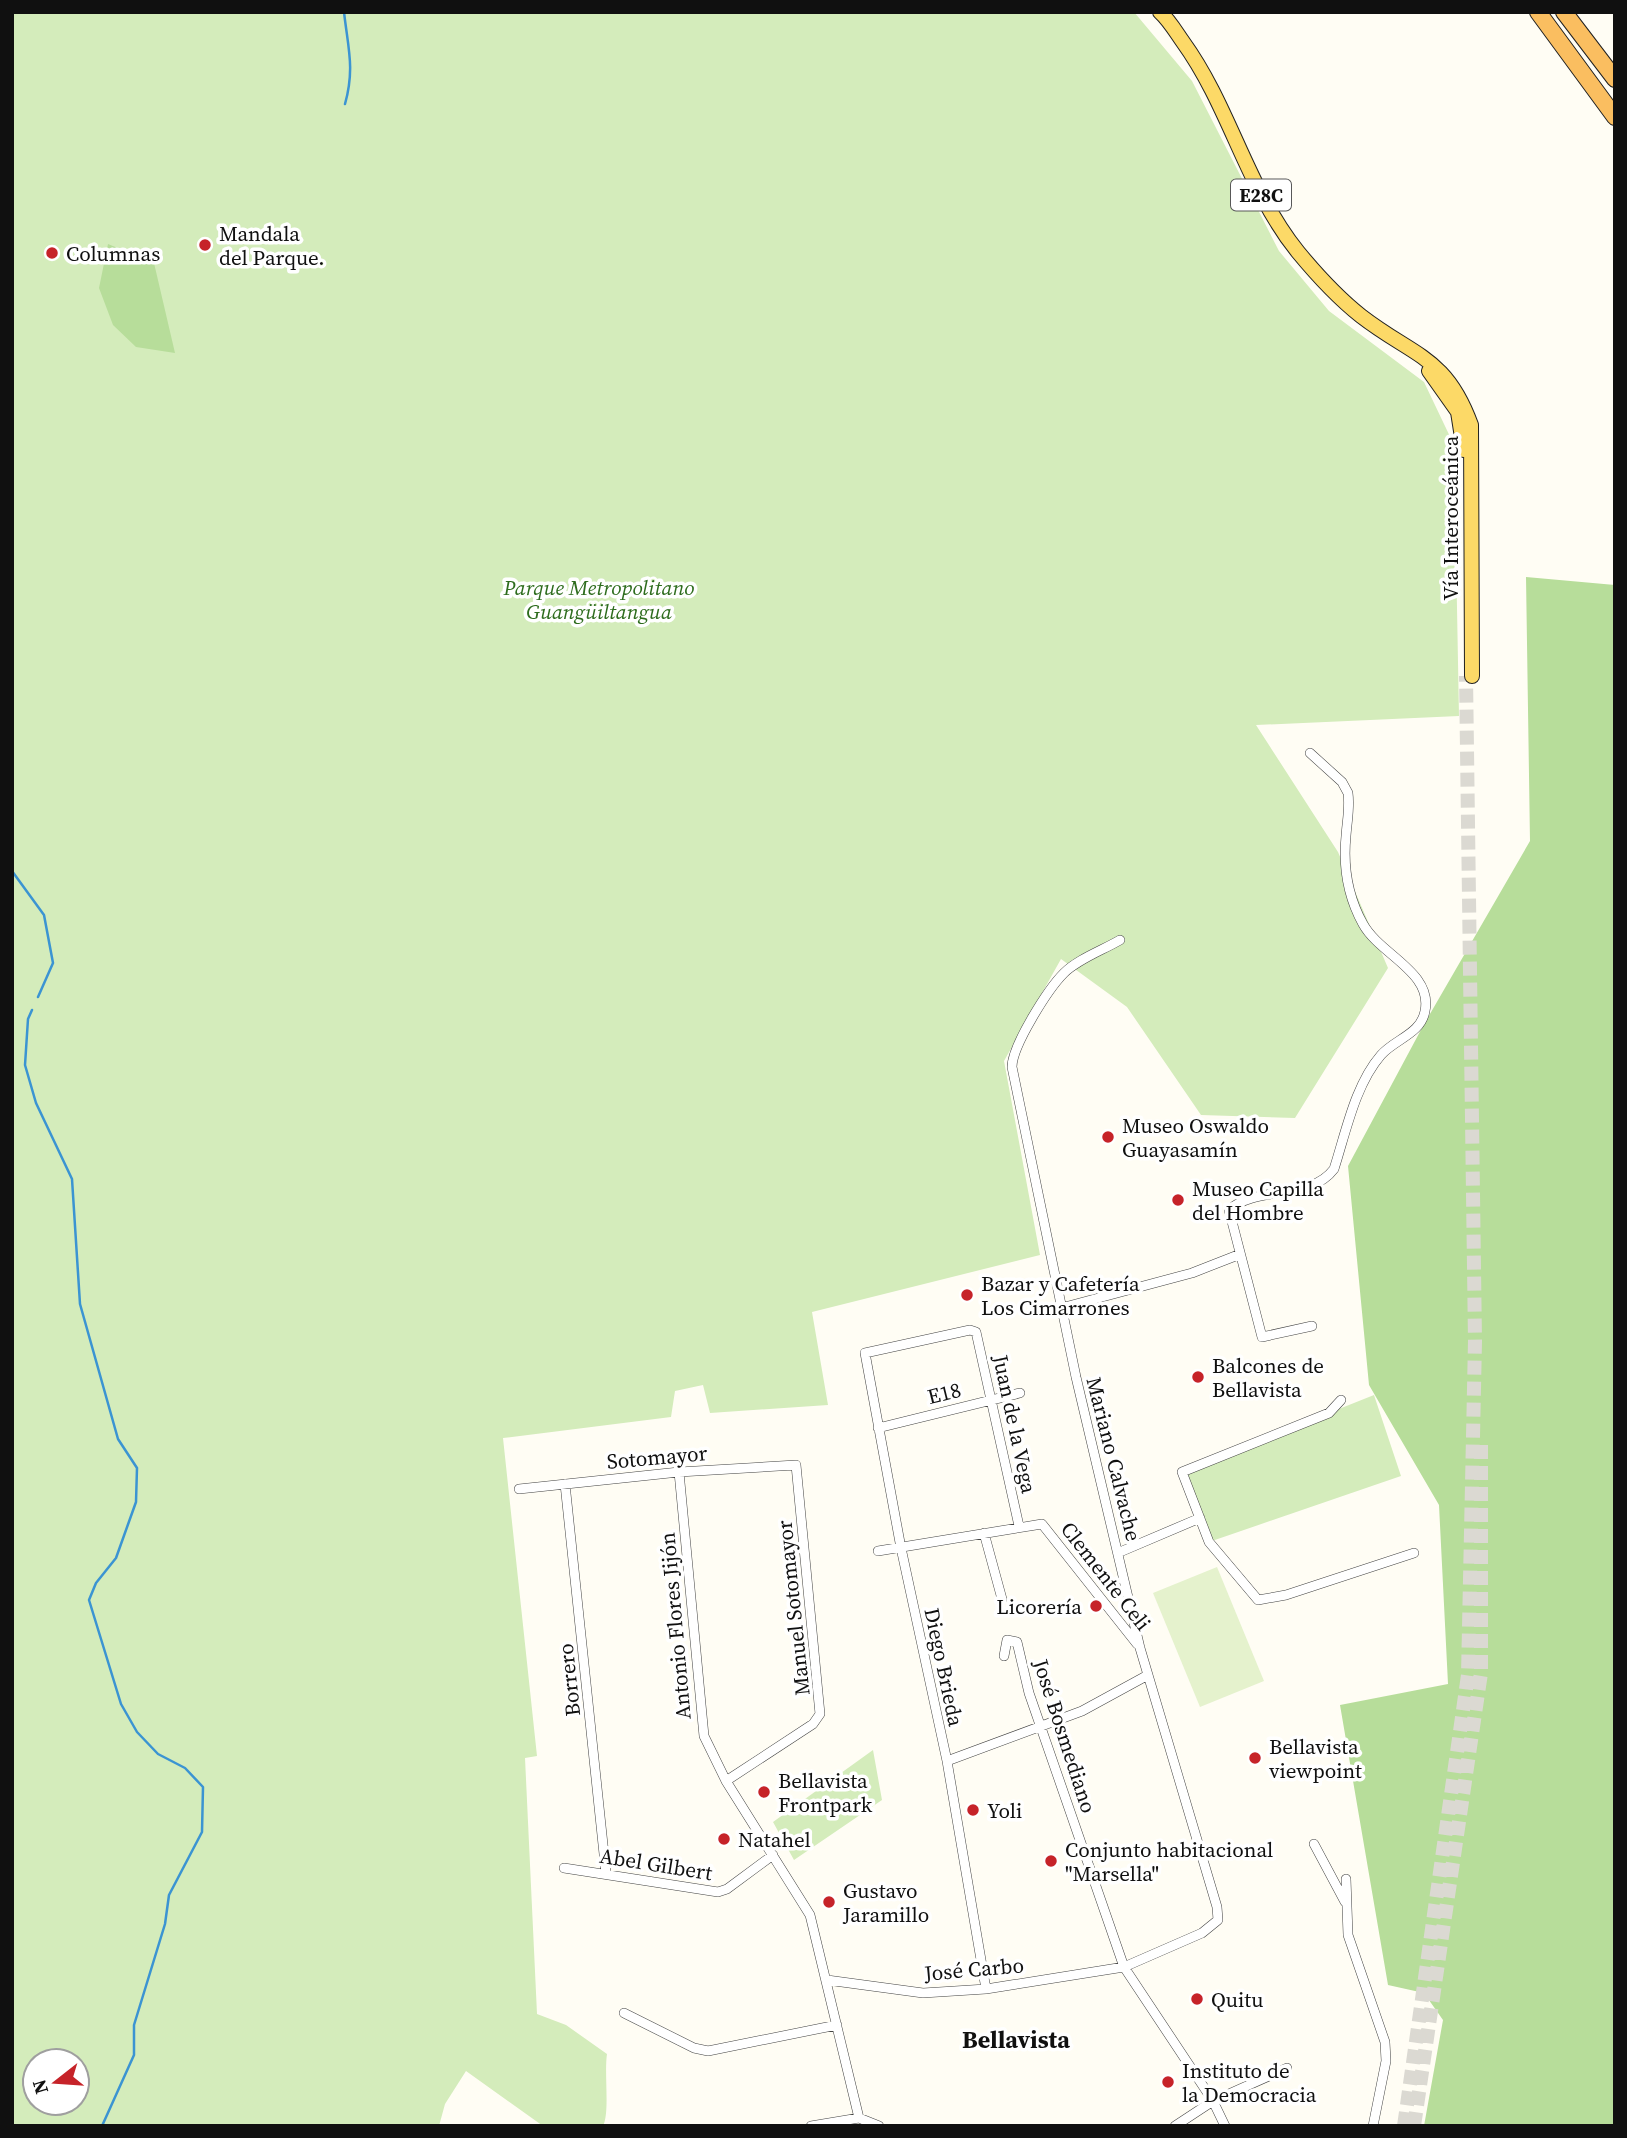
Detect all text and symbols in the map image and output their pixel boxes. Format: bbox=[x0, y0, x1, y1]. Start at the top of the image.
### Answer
road number: E28C bbox=[1231, 180, 1291, 210]
place label: Mandala del Parque. bbox=[219, 219, 325, 272]
marker: Mandala del Parque. bbox=[197, 237, 213, 253]
place label: Columnas bbox=[66, 239, 160, 268]
marker: Columnas bbox=[44, 245, 60, 261]
street label: Vía Interoceánica bbox=[1436, 435, 1465, 600]
park label: Parque Metropolitano Guangüiltangua bbox=[502, 573, 695, 626]
place label: Museo Oswaldo Guayasamín bbox=[1122, 1111, 1269, 1164]
marker: Museo Oswaldo Guayasamín bbox=[1100, 1129, 1116, 1145]
place label: Museo Capilla del Hombre bbox=[1192, 1174, 1324, 1227]
marker: Museo Capilla del Hombre bbox=[1170, 1192, 1186, 1208]
place label: Bazar y Cafetería Los Cimarrones bbox=[981, 1269, 1140, 1322]
marker: Bazar y Cafetería Los Cimarrones bbox=[959, 1287, 975, 1303]
street label: Juan de la Vega bbox=[986, 1351, 1044, 1496]
place label: Balcones de Bellavista bbox=[1212, 1351, 1324, 1404]
marker: Balcones de Bellavista bbox=[1190, 1369, 1206, 1385]
street label: Mariano Calvache bbox=[1080, 1374, 1148, 1544]
street label: E18 bbox=[924, 1375, 964, 1411]
street label: Sotomayor bbox=[606, 1438, 708, 1476]
street label: Clemente Celi bbox=[1054, 1515, 1158, 1637]
street label: Manuel Sotomayor bbox=[769, 1519, 817, 1697]
street label: Antonio Flores Jijón bbox=[652, 1531, 698, 1721]
place label: Licorería bbox=[996, 1592, 1082, 1621]
marker: Licorería bbox=[1088, 1598, 1104, 1614]
street label: Diego Brieda bbox=[917, 1605, 971, 1729]
street label: Borrero bbox=[551, 1642, 587, 1718]
street label: José Bosmediano bbox=[1026, 1654, 1104, 1817]
place label: Bellavista viewpoint bbox=[1269, 1732, 1362, 1785]
marker: Bellavista viewpoint bbox=[1247, 1750, 1263, 1766]
place label: Bellavista Frontpark bbox=[778, 1766, 873, 1819]
marker: Bellavista Frontpark bbox=[756, 1784, 772, 1800]
place label: Yoli bbox=[987, 1796, 1022, 1825]
marker: Yoli bbox=[965, 1802, 981, 1818]
place label: Natahel bbox=[738, 1825, 811, 1854]
marker: Natahel bbox=[716, 1831, 732, 1847]
place label: Conjunto habitacional "Marsella" bbox=[1065, 1835, 1273, 1888]
street label: Abel Gilbert bbox=[598, 1841, 714, 1887]
marker: Conjunto habitacional "Marsella" bbox=[1043, 1853, 1059, 1869]
place label: Gustavo Jaramillo bbox=[842, 1876, 929, 1929]
marker: Gustavo Jaramillo bbox=[821, 1894, 837, 1910]
street label: José Carbo bbox=[922, 1950, 1025, 1988]
place label: Quitu bbox=[1211, 1985, 1263, 2014]
marker: Quitu bbox=[1189, 1991, 1205, 2007]
district label: Bellavista bbox=[962, 2023, 1070, 2056]
north arrow bbox=[21, 2047, 91, 2117]
place label: Instituto de la Democracia bbox=[1182, 2056, 1317, 2109]
marker: Instituto de la Democracia bbox=[1160, 2074, 1176, 2090]
text: N bbox=[25, 2076, 54, 2097]

